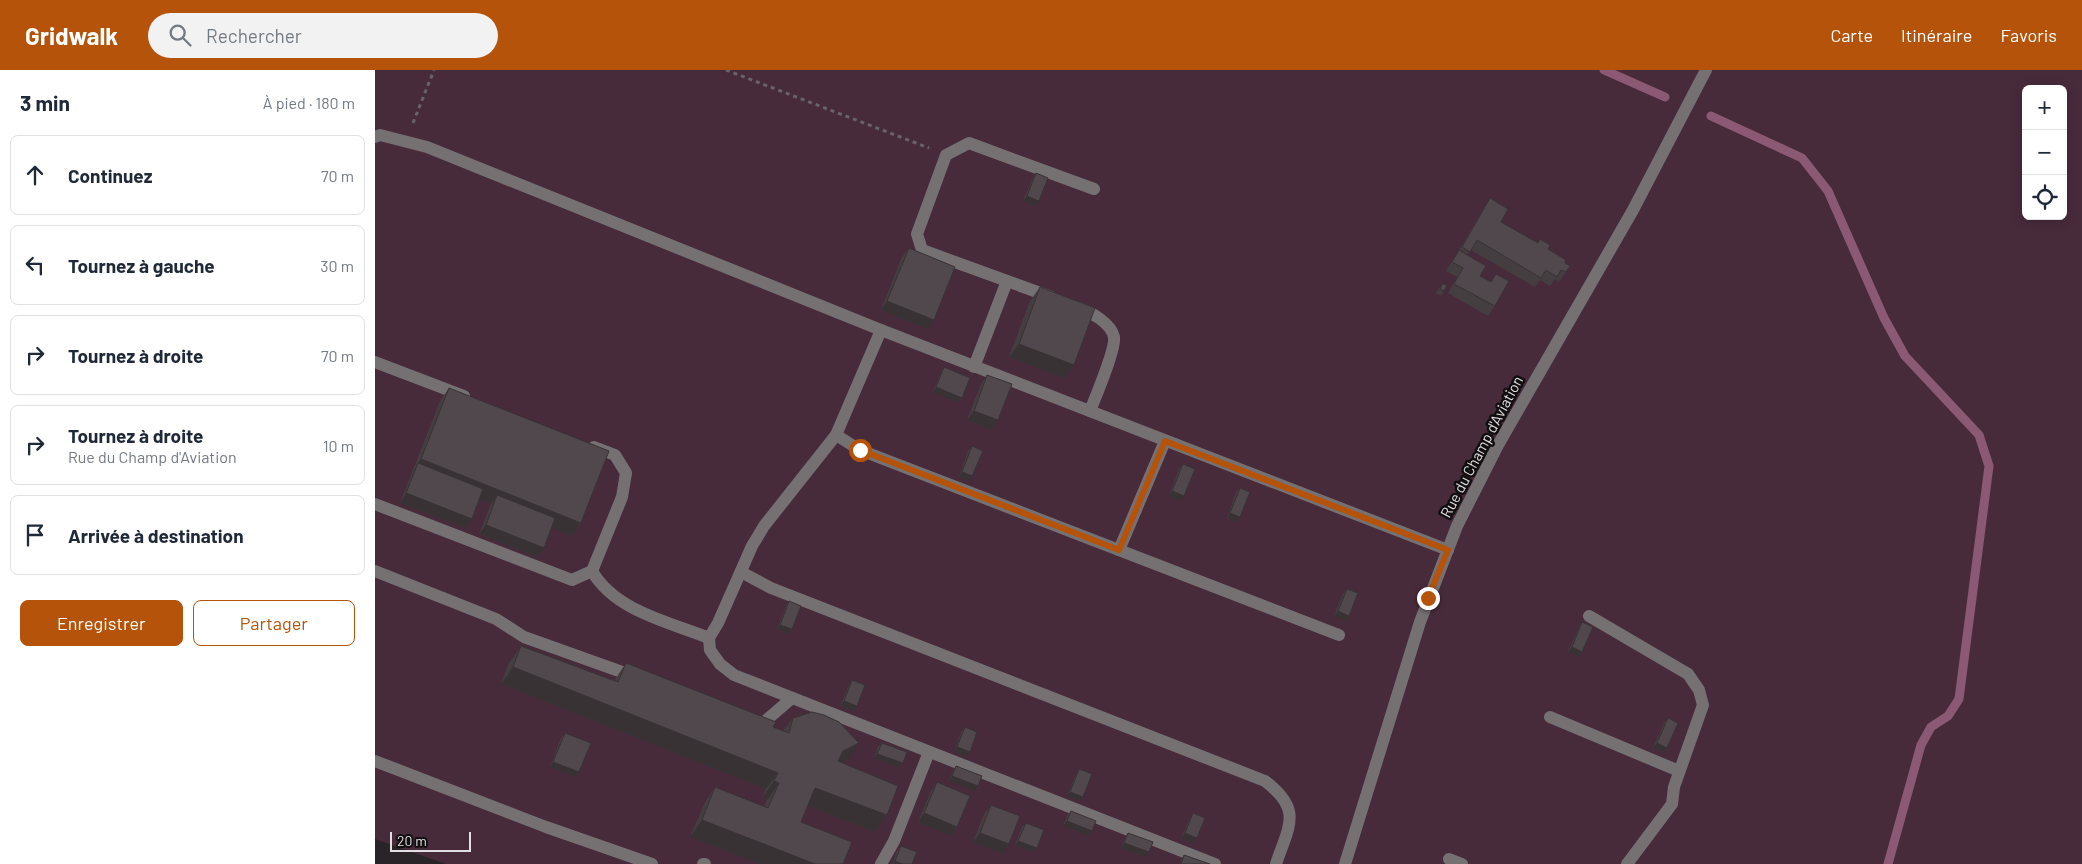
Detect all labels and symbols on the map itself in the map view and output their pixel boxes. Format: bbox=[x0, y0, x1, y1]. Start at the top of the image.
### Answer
street label: Rue du Champ d'Aviation bbox=[1436, 373, 1526, 521]
route start bbox=[849, 439, 872, 462]
route end bbox=[1417, 587, 1440, 610]
scale bar bbox=[390, 829, 471, 852]

